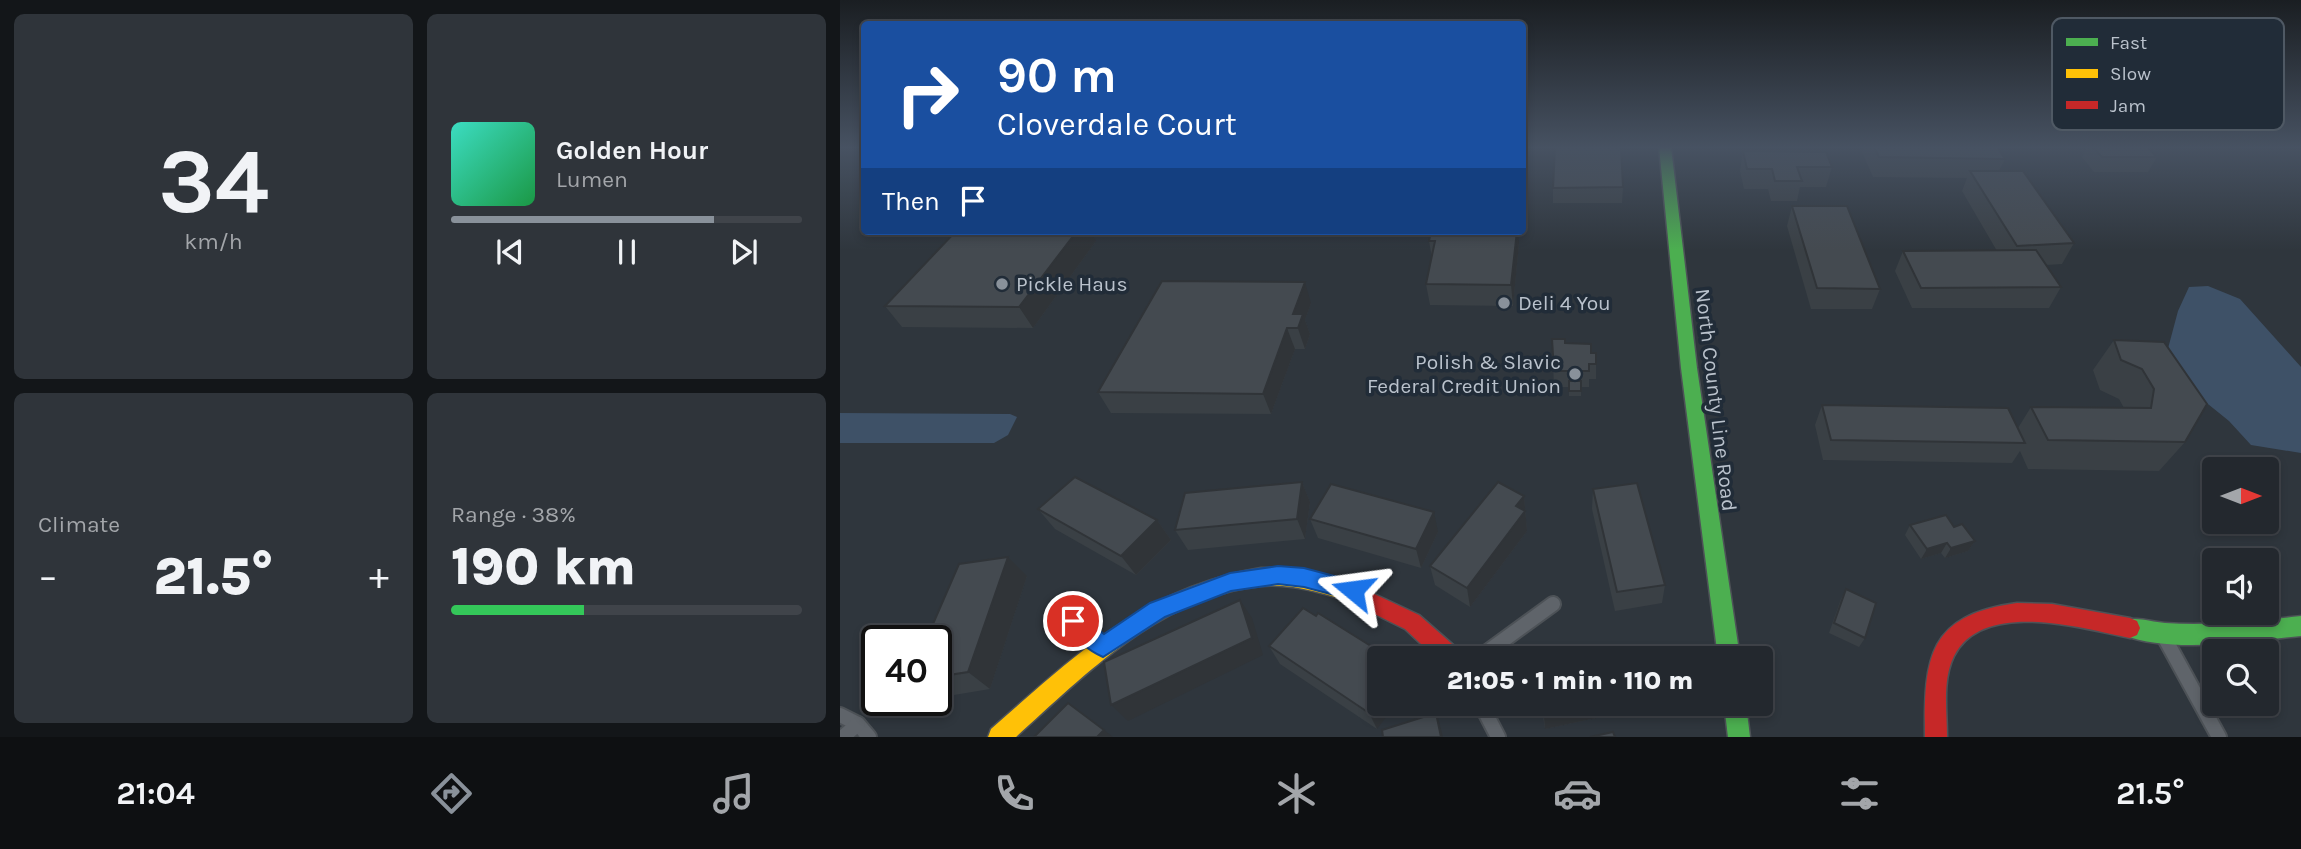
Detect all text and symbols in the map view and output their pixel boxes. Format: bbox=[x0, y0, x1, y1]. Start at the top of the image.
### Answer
legend bbox=[2052, 18, 2284, 130]
text: Fast bbox=[2110, 32, 2147, 54]
text: 90 m bbox=[997, 47, 1117, 104]
icon: right bbox=[882, 49, 973, 140]
text: Slow bbox=[2110, 63, 2151, 85]
text: Jam bbox=[2110, 95, 2146, 117]
text: Cloverdale Court bbox=[997, 106, 1237, 143]
text: 34 bbox=[158, 129, 269, 235]
text: Golden Hour bbox=[556, 135, 708, 166]
text: Lumen bbox=[556, 166, 628, 193]
icon: arrive bbox=[954, 182, 992, 220]
text: Then bbox=[882, 186, 940, 217]
text: km/h bbox=[184, 228, 243, 255]
icon: previous bbox=[491, 233, 529, 271]
icon: pause bbox=[608, 233, 646, 271]
icon: next bbox=[725, 233, 763, 271]
place label: Pickle Haus bbox=[1016, 272, 1128, 296]
marker: Pickle Haus bbox=[994, 276, 1010, 292]
street label: North County Line Road bbox=[1690, 287, 1742, 513]
place label: Deli 4 You bbox=[1518, 291, 1611, 315]
marker: Deli 4 You bbox=[1496, 295, 1512, 311]
place label: Polish & Slavic Federal Credit Union bbox=[1367, 350, 1561, 398]
marker: Polish & Slavic Federal Credit Union bbox=[1567, 366, 1583, 382]
north arrow bbox=[2202, 457, 2278, 534]
map controls bbox=[2202, 457, 2279, 716]
text: Range · 38% bbox=[451, 501, 576, 528]
text: Climate bbox=[38, 511, 120, 538]
text: 190 km bbox=[451, 536, 636, 597]
text: 21.5° bbox=[153, 546, 274, 607]
button: sound bbox=[2202, 548, 2279, 625]
position arrow bbox=[1316, 553, 1390, 627]
text: − bbox=[38, 554, 58, 599]
text: + bbox=[369, 554, 389, 599]
pin bbox=[1043, 591, 1103, 651]
icon: arrive bbox=[1054, 602, 1092, 640]
speed limit sign: 40 bbox=[861, 625, 952, 716]
button: search bbox=[2202, 639, 2279, 716]
text: 21:05 · 1 min · 110 m bbox=[1447, 665, 1693, 696]
icon: directions bbox=[427, 769, 476, 818]
icon: music bbox=[709, 769, 758, 818]
icon: phone bbox=[990, 769, 1039, 818]
icon: climate bbox=[1272, 769, 1321, 818]
icon: car bbox=[1553, 769, 1602, 818]
icon: filters bbox=[1835, 769, 1884, 818]
text: 21:04 bbox=[116, 775, 195, 812]
text: 21.5° bbox=[2116, 775, 2185, 812]

